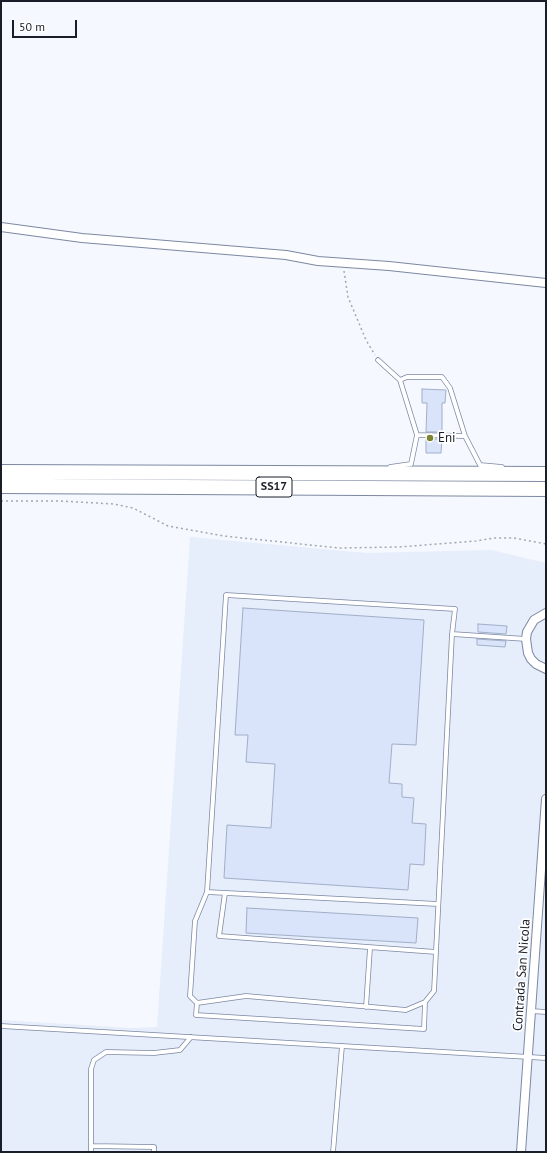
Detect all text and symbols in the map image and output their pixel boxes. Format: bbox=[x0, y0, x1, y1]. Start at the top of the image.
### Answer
scale bar bbox=[14, 12, 79, 38]
text: 50 m bbox=[19, 19, 45, 34]
place label: Eni bbox=[438, 430, 456, 446]
marker: Eni bbox=[425, 433, 435, 443]
road number: SS17 bbox=[256, 477, 292, 497]
street label: Contrada San Nicola bbox=[510, 919, 534, 1031]

